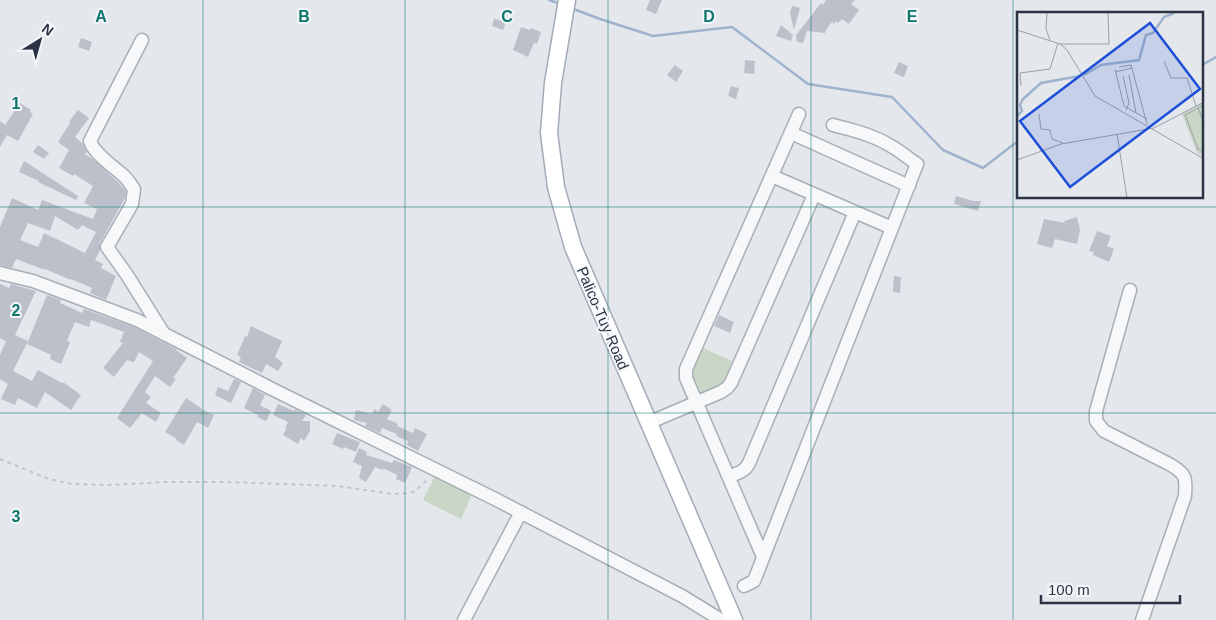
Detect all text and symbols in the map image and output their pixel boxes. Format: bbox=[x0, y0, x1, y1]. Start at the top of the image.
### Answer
text: A bbox=[95, 8, 107, 25]
text: B bbox=[298, 8, 310, 25]
text: C bbox=[501, 8, 513, 25]
text: D bbox=[703, 8, 715, 25]
text: E bbox=[907, 8, 918, 25]
inset map bbox=[1017, 12, 1204, 199]
north arrow bbox=[15, 15, 65, 65]
text: N bbox=[39, 20, 57, 39]
text: 1 bbox=[12, 95, 21, 112]
street label: Palico-Tuy Road bbox=[574, 264, 632, 372]
text: 2 bbox=[12, 302, 21, 319]
text: 3 bbox=[12, 508, 21, 525]
scale bar bbox=[1041, 572, 1180, 604]
text: 100 m bbox=[1048, 581, 1090, 598]

